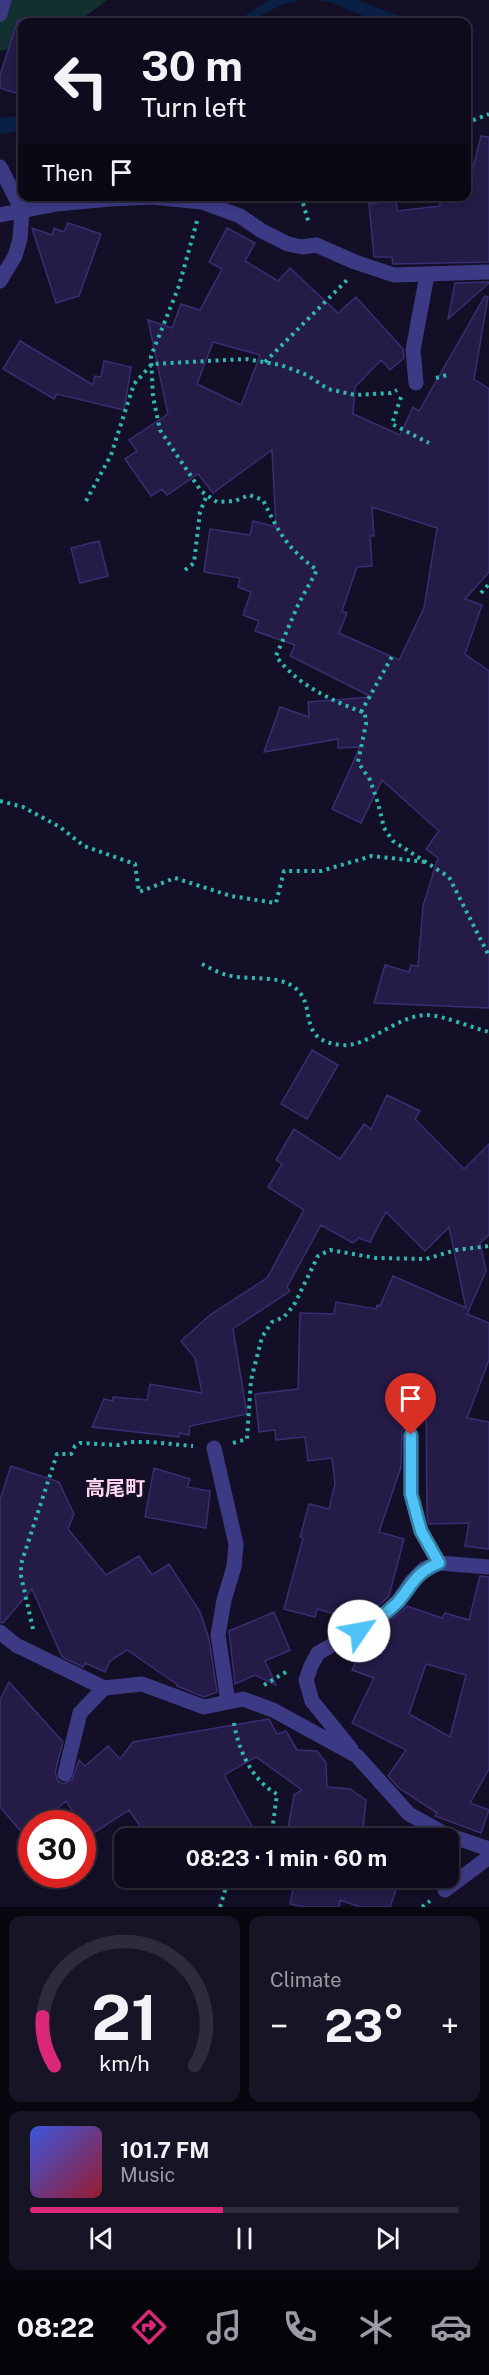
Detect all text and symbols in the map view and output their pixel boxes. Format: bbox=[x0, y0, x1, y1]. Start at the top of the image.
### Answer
text: 30 m bbox=[141, 41, 243, 90]
icon: left bbox=[42, 42, 120, 120]
text: Turn left bbox=[141, 91, 247, 123]
icon: arrive bbox=[105, 156, 138, 189]
text: Then bbox=[42, 160, 93, 186]
pin bbox=[385, 1373, 436, 1435]
icon: arrive bbox=[394, 1382, 427, 1415]
district label: 高尾町 bbox=[85, 1476, 145, 1500]
position arrow bbox=[327, 1599, 391, 1663]
speed limit sign: 30 bbox=[18, 1810, 96, 1888]
text: 08:23 · 1 min · 60 m bbox=[186, 1845, 387, 1871]
text: Climate bbox=[270, 1968, 342, 1992]
text: 21 bbox=[91, 1981, 158, 2054]
text: 23° bbox=[325, 1999, 404, 2052]
text: − bbox=[270, 2007, 288, 2045]
text: + bbox=[441, 2007, 459, 2045]
text: km/h bbox=[99, 2051, 150, 2076]
text: 101.7 FM bbox=[120, 2137, 210, 2163]
text: Music bbox=[120, 2163, 175, 2187]
icon: previous bbox=[85, 2222, 118, 2255]
icon: pause bbox=[228, 2222, 261, 2255]
icon: next bbox=[371, 2222, 404, 2255]
icon: directions bbox=[128, 2306, 170, 2348]
icon: music bbox=[203, 2306, 245, 2348]
icon: phone bbox=[279, 2306, 321, 2348]
icon: climate bbox=[355, 2306, 397, 2348]
icon: car bbox=[430, 2306, 472, 2348]
text: 08:22 bbox=[17, 2311, 94, 2343]

